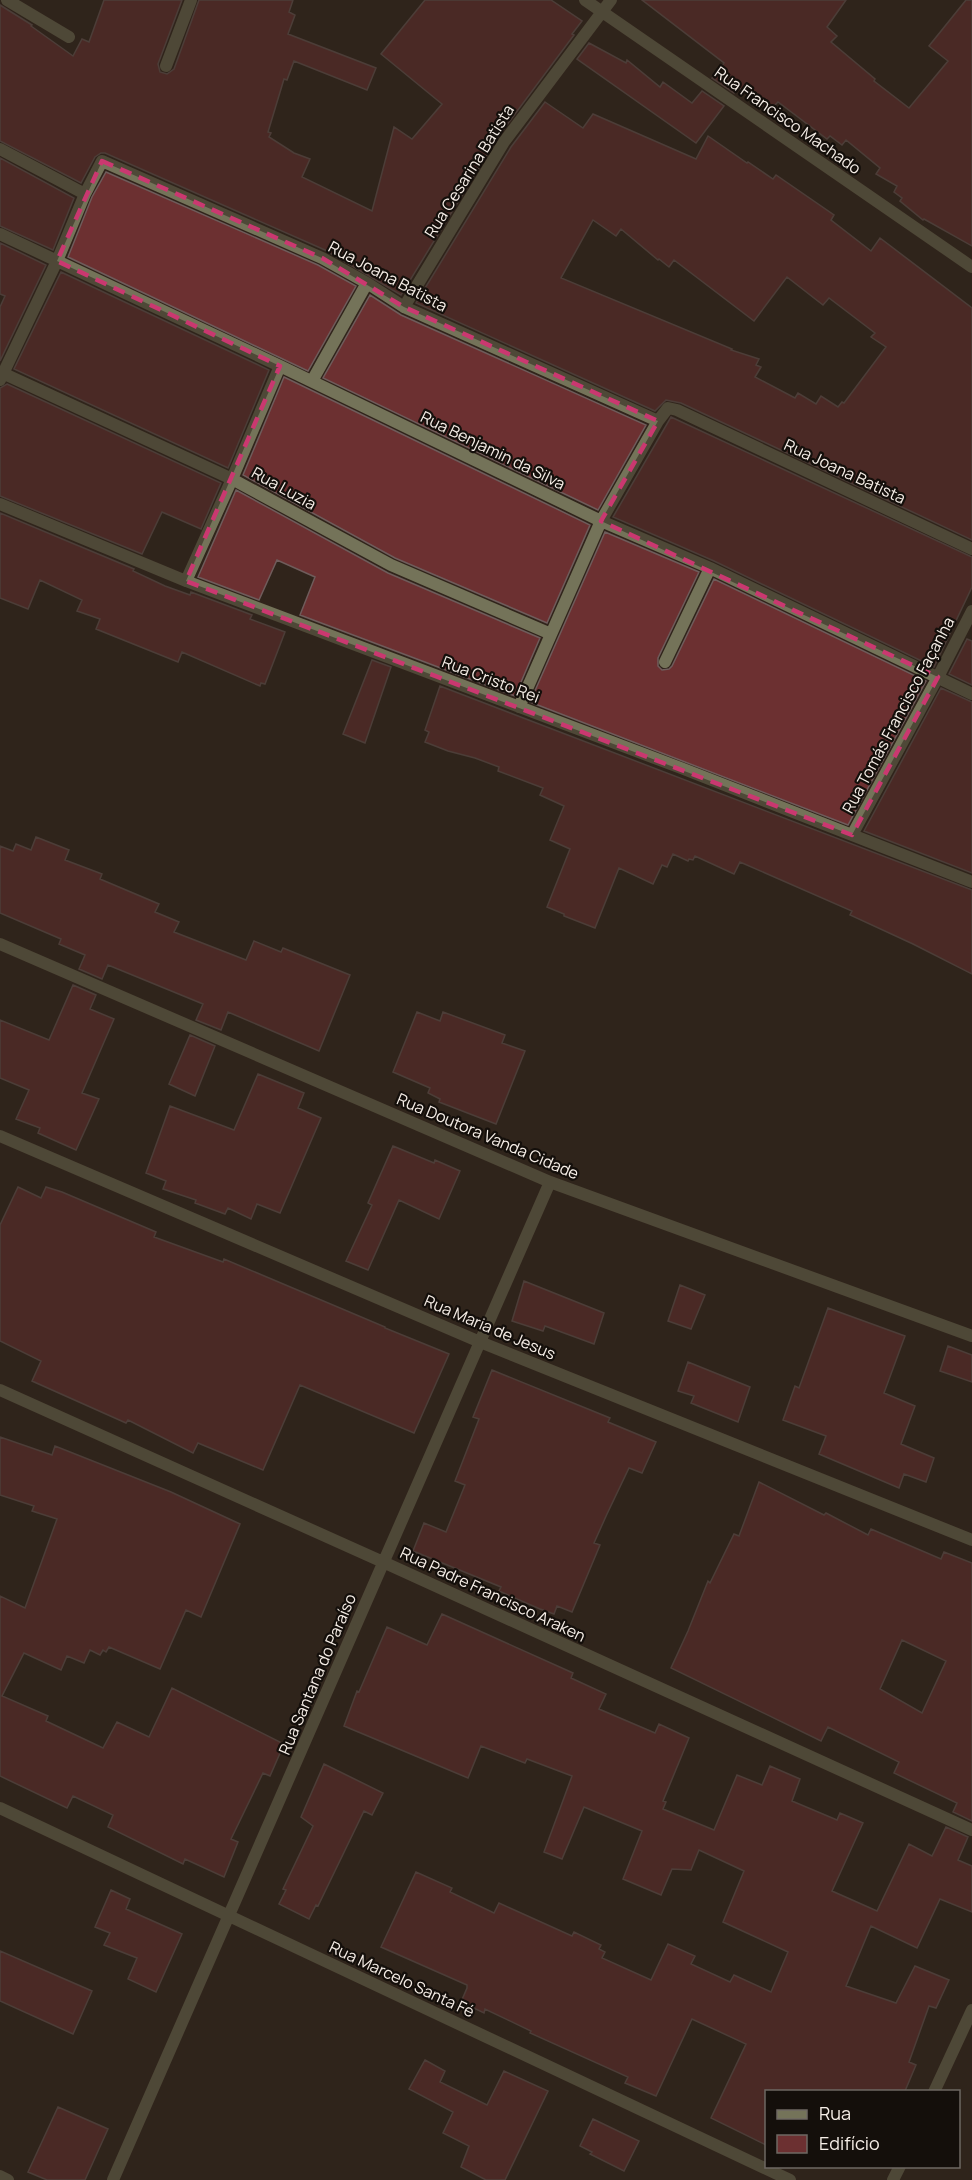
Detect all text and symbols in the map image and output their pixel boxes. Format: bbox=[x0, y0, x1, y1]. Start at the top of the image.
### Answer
street label: Rua Francisco Machado bbox=[710, 61, 866, 179]
street label: Rua Cesarina Batista bbox=[419, 100, 519, 242]
street label: Rua Joana Batista bbox=[325, 235, 451, 317]
street label: Rua Benjamin da Silva bbox=[417, 405, 569, 495]
street label: Rua Joana Batista bbox=[781, 433, 909, 509]
street label: Rua Luzia bbox=[248, 461, 320, 515]
street label: Rua Tomás Francisco Façanha bbox=[837, 613, 959, 817]
street label: Rua Cristo Rei bbox=[439, 650, 543, 708]
street label: Rua Doutora Vanda Cidade bbox=[394, 1088, 582, 1184]
street label: Rua Maria de Jesus bbox=[421, 1289, 559, 1365]
street label: Rua Padre Francisco Araken bbox=[397, 1541, 589, 1647]
street label: Rua Santana do Paraíso bbox=[273, 1590, 361, 1758]
street label: Rua Marcelo Santa Fé bbox=[326, 1936, 478, 2022]
legend bbox=[765, 2090, 960, 2168]
text: Rua bbox=[819, 2101, 851, 2125]
text: Edifício bbox=[819, 2131, 880, 2155]

